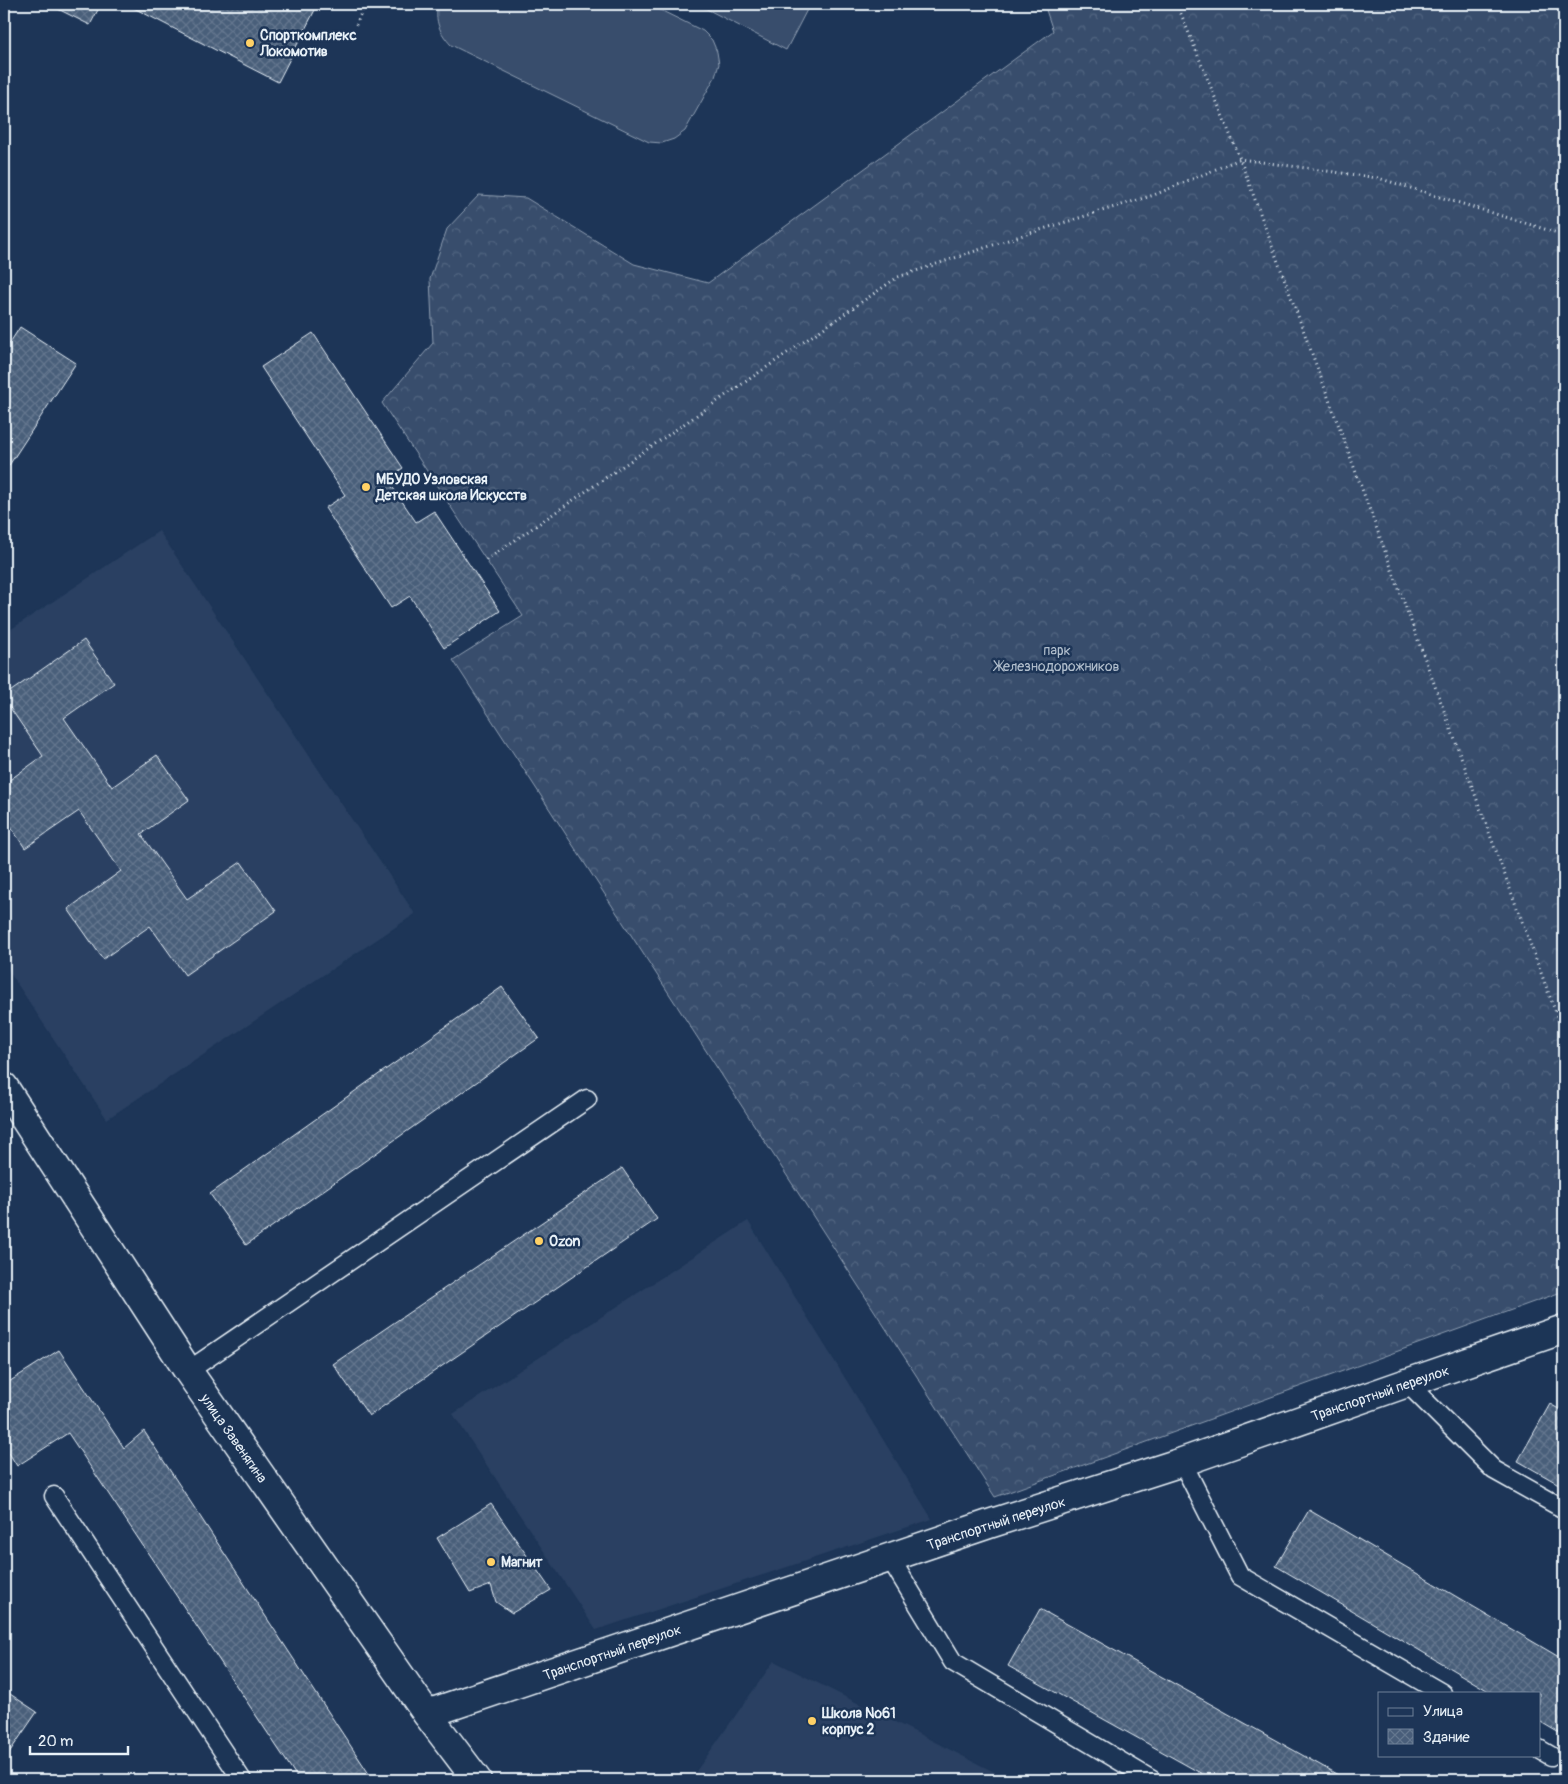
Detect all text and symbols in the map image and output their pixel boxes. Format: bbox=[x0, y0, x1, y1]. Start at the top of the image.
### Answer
place label: Спорткомплекс Локомотив bbox=[259, 27, 357, 60]
marker: Спорткомплекс Локомотив bbox=[244, 37, 256, 49]
place label: МБУДО Узловская Детская школа Искусств bbox=[375, 471, 527, 504]
marker: МБУДО Узловская Детская школа Искусств bbox=[360, 481, 372, 493]
park label: парк Железнодорожников bbox=[993, 642, 1119, 675]
place label: Ozon bbox=[549, 1233, 581, 1250]
marker: Ozon bbox=[533, 1235, 545, 1247]
street label: Транспортный переулок bbox=[1309, 1362, 1451, 1425]
street label: улица Завенягина bbox=[196, 1390, 271, 1486]
street label: Транспортный переулок bbox=[925, 1493, 1068, 1554]
place label: Магнит bbox=[501, 1554, 544, 1571]
marker: Магнит bbox=[485, 1556, 497, 1568]
street label: Транспортный переулок bbox=[541, 1621, 683, 1684]
legend bbox=[1378, 1692, 1540, 1756]
text: Улица bbox=[1423, 1702, 1463, 1721]
place label: Школа №61 корпус 2 bbox=[821, 1705, 896, 1738]
marker: Школа №61 корпус 2 bbox=[806, 1715, 818, 1727]
scale bar bbox=[30, 1724, 128, 1756]
text: Здание bbox=[1423, 1728, 1470, 1747]
text: 20 m bbox=[38, 1732, 73, 1751]

